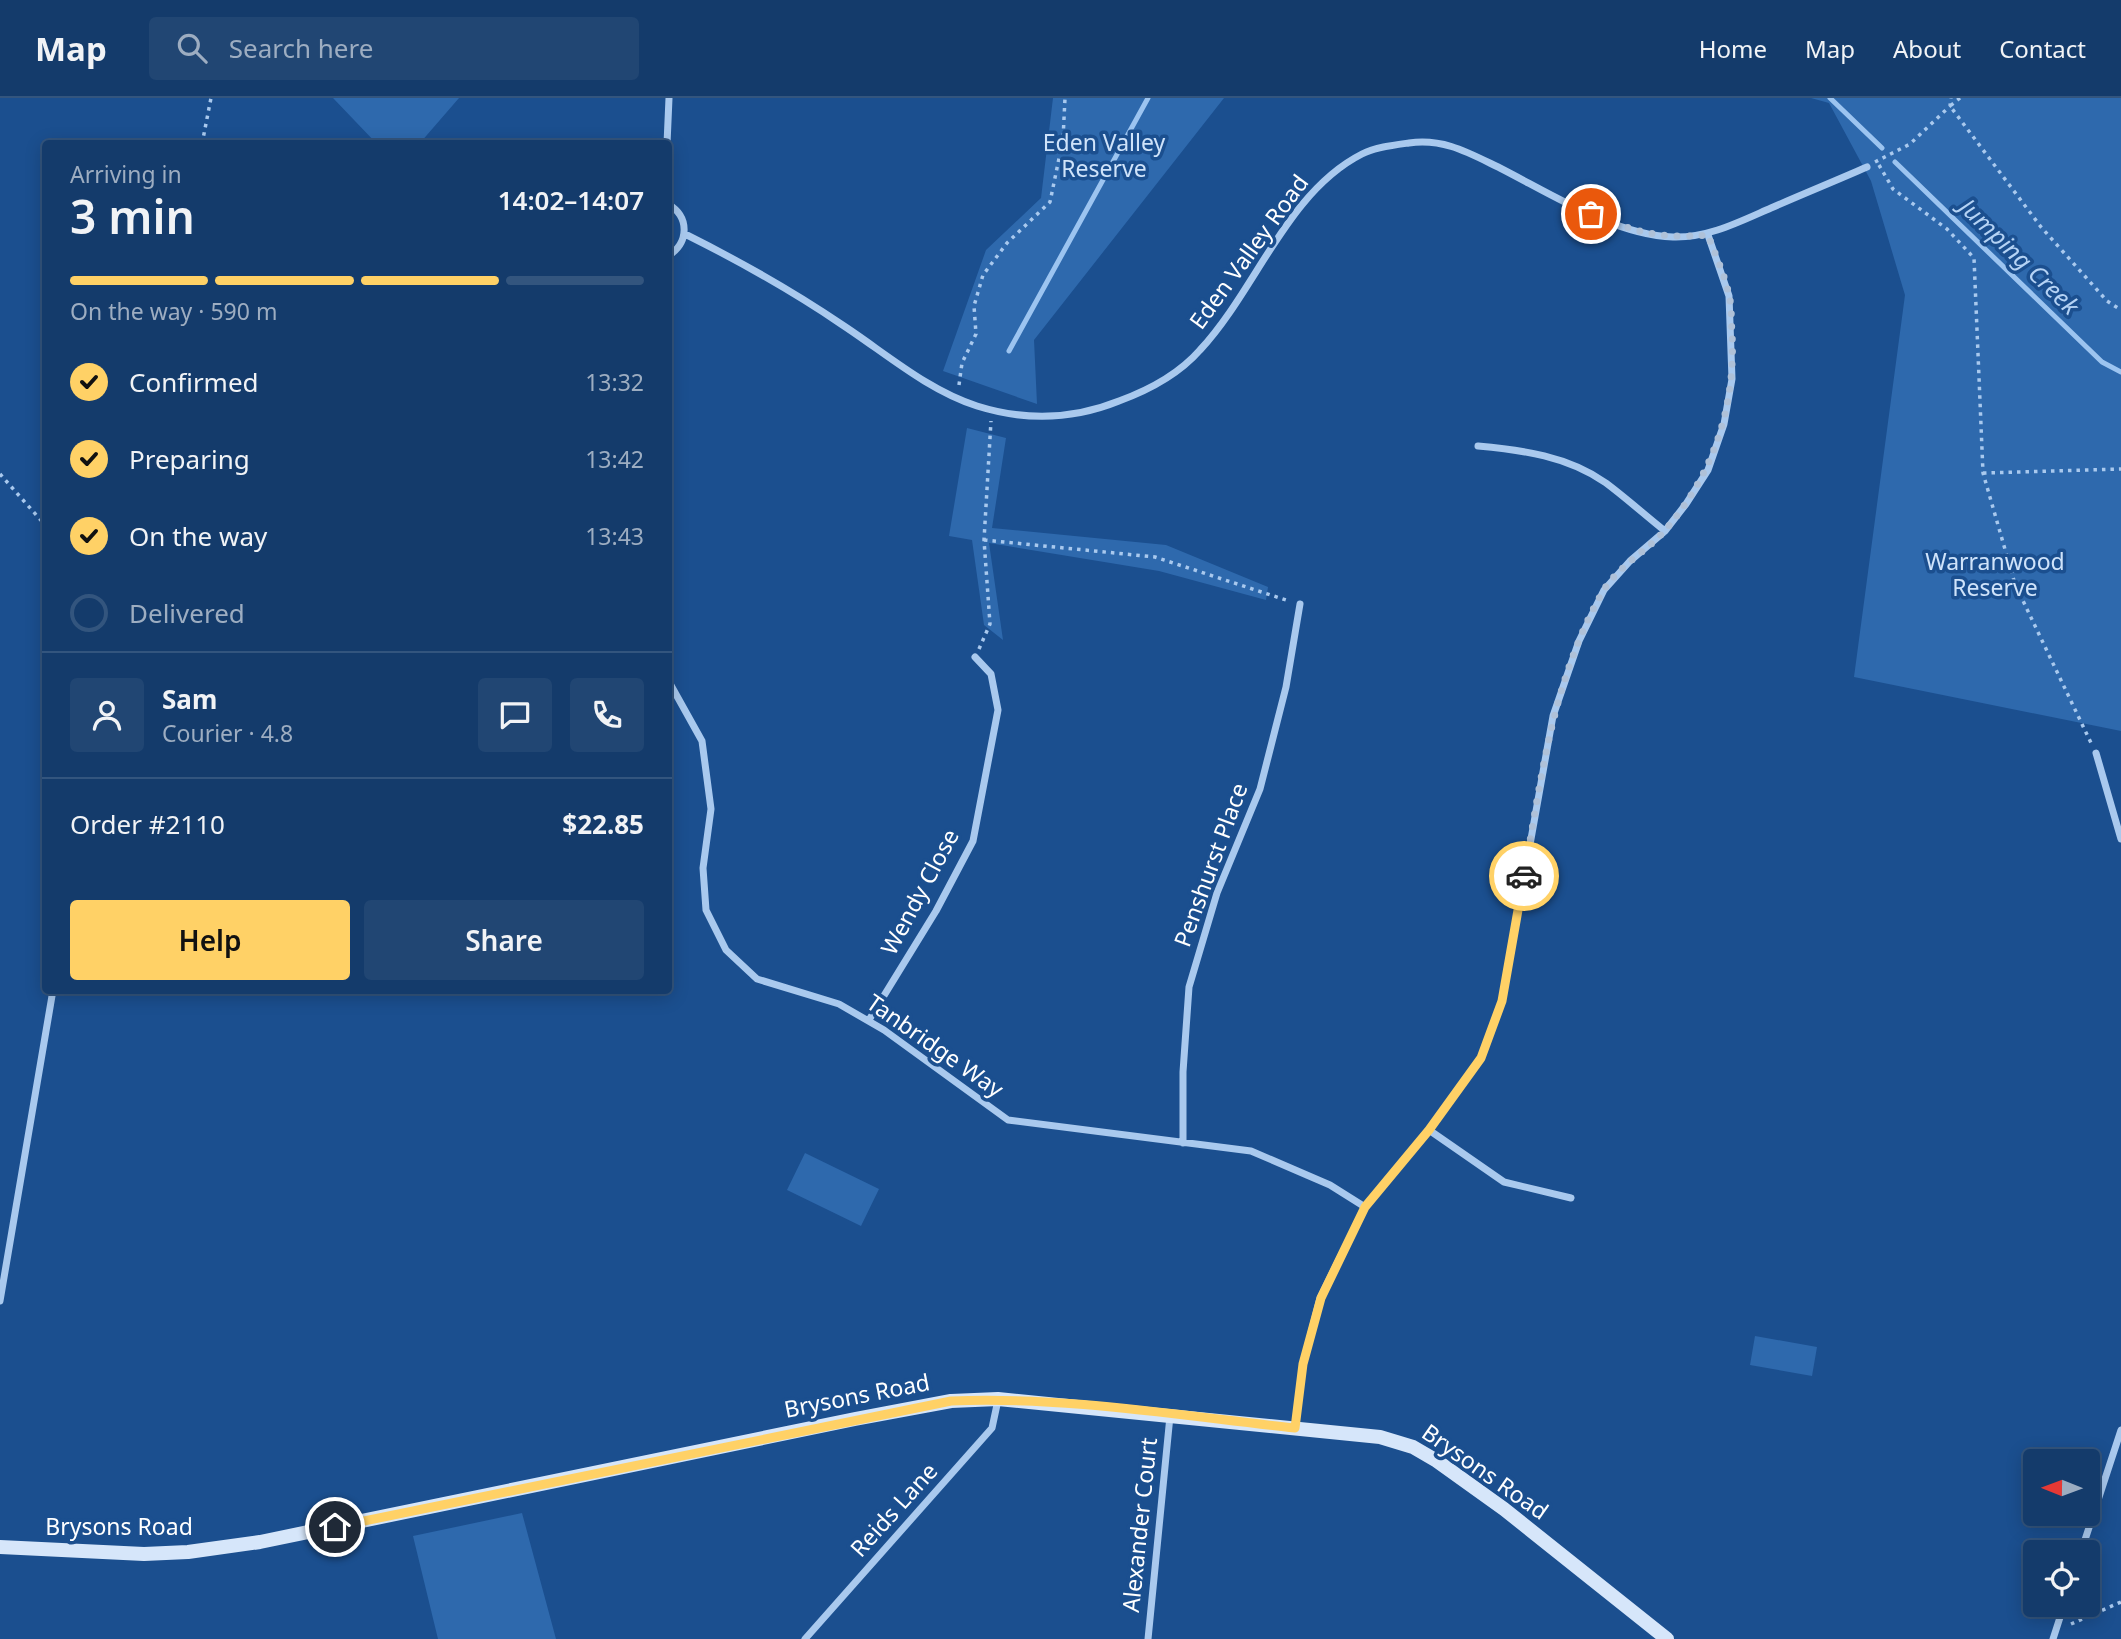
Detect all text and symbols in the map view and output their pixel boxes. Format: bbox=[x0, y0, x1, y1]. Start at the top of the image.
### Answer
search box bbox=[149, 17, 639, 80]
text: Map bbox=[35, 26, 107, 71]
icon: search bbox=[173, 29, 211, 67]
text: Search here bbox=[229, 30, 373, 66]
text: Home bbox=[1699, 32, 1767, 65]
text: Map bbox=[1805, 32, 1855, 65]
text: About bbox=[1893, 32, 1961, 65]
text: Contact bbox=[1999, 32, 2086, 65]
park label: Eden Valley Reserve bbox=[1043, 126, 1165, 184]
text: Arriving in bbox=[70, 158, 182, 190]
street label: Eden Valley Road bbox=[1181, 168, 1315, 335]
text: 14:02–14:07 bbox=[498, 182, 644, 218]
pin bbox=[1561, 184, 1621, 244]
text: 3 min bbox=[70, 185, 195, 247]
water label: Jumping Creek bbox=[1950, 188, 2088, 322]
icon: bag bbox=[1572, 195, 1610, 233]
text: On the way · 590 m bbox=[70, 295, 277, 327]
icon: check bbox=[70, 363, 108, 401]
text: Confirmed bbox=[129, 364, 259, 400]
text: 13:32 bbox=[585, 366, 644, 398]
icon: check bbox=[70, 440, 108, 478]
text: Preparing bbox=[129, 441, 250, 477]
text: 13:42 bbox=[585, 443, 644, 475]
icon: check bbox=[70, 517, 108, 555]
text: On the way bbox=[129, 518, 267, 554]
text: 13:43 bbox=[585, 520, 644, 552]
park label: Warranwood Reserve bbox=[1925, 545, 2065, 603]
text: Delivered bbox=[129, 595, 245, 631]
button: person bbox=[70, 678, 144, 752]
button: chat bbox=[478, 678, 552, 752]
button: phone bbox=[570, 678, 644, 752]
text: Sam bbox=[162, 681, 217, 717]
text: Courier · 4.8 bbox=[162, 717, 293, 749]
street label: Penshurst Place bbox=[1166, 778, 1255, 951]
text: Order #2110 bbox=[70, 806, 225, 842]
text: $22.85 bbox=[562, 806, 644, 842]
street label: Wendy Close bbox=[873, 823, 966, 960]
courier bbox=[1489, 841, 1559, 911]
icon: car bbox=[1505, 857, 1543, 895]
button: Help bbox=[70, 900, 350, 980]
button: Share bbox=[364, 900, 644, 980]
street label: Tanbridge Way bbox=[861, 986, 1011, 1104]
street label: Brysons Road bbox=[781, 1365, 932, 1425]
street label: Brysons Road bbox=[1416, 1416, 1555, 1527]
street label: Alexander Court bbox=[1114, 1436, 1164, 1614]
north arrow bbox=[2023, 1449, 2100, 1526]
map controls bbox=[2023, 1449, 2100, 1617]
street label: Reids Lane bbox=[842, 1455, 944, 1563]
pin bbox=[305, 1497, 365, 1557]
icon: home bbox=[316, 1508, 354, 1546]
street label: Brysons Road bbox=[45, 1510, 193, 1542]
button: locate bbox=[2023, 1540, 2100, 1617]

